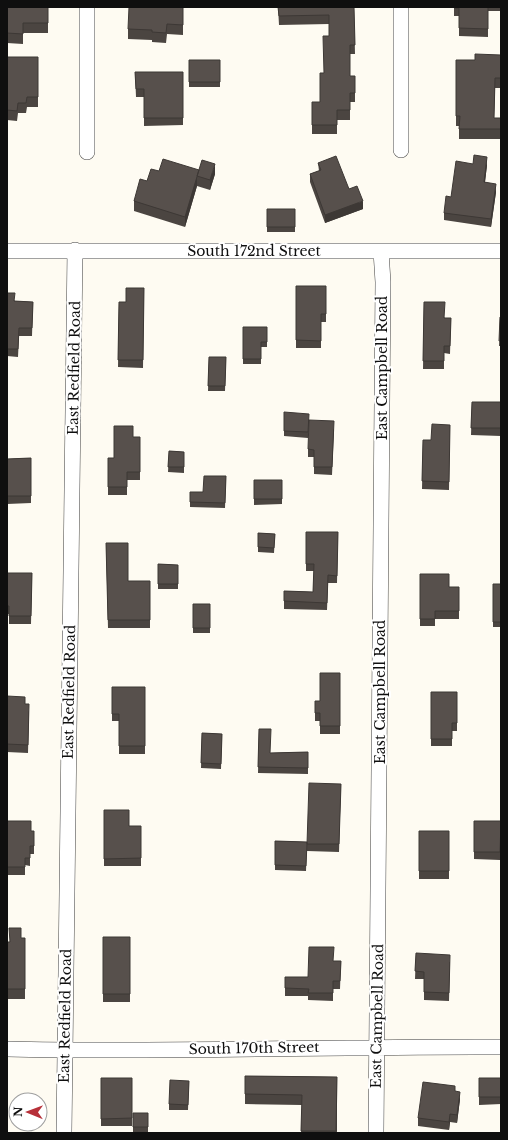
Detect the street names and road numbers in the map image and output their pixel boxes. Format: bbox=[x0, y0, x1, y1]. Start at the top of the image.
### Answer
street label: South 172nd Street bbox=[187, 242, 322, 260]
street label: East Campbell Road bbox=[373, 295, 391, 440]
street label: East Redfield Road bbox=[64, 300, 84, 435]
street label: East Campbell Road bbox=[371, 619, 389, 764]
street label: East Redfield Road bbox=[59, 624, 79, 759]
street label: East Campbell Road bbox=[367, 943, 387, 1088]
street label: East Redfield Road bbox=[55, 948, 75, 1083]
street label: South 170th Street bbox=[188, 1038, 320, 1058]

